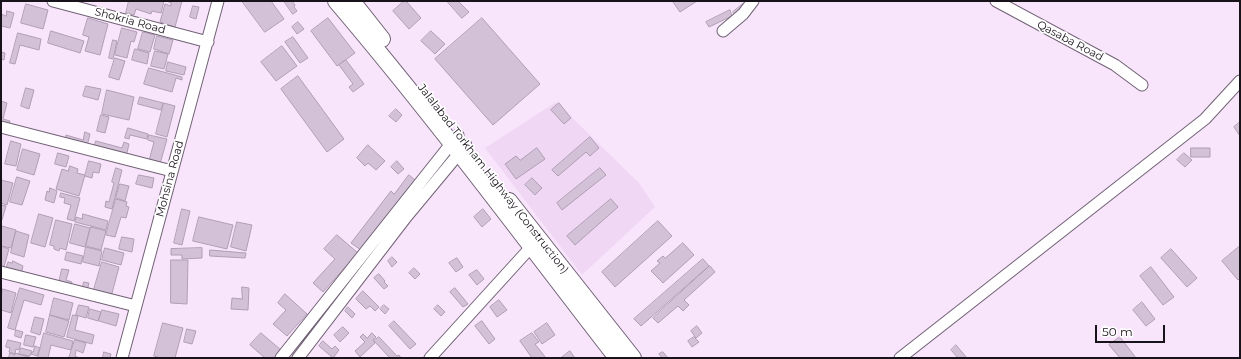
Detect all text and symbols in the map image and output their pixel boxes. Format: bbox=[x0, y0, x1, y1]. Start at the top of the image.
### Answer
street label: Shokria Road bbox=[93, 5, 167, 37]
street label: Qasaba Road bbox=[1035, 18, 1105, 64]
street label: Jalalabad Torkham Highway (Construction) bbox=[415, 81, 571, 277]
street label: Mohsina Road bbox=[153, 139, 187, 219]
scale bar bbox=[1097, 317, 1167, 343]
text: 50 m bbox=[1102, 324, 1133, 339]

